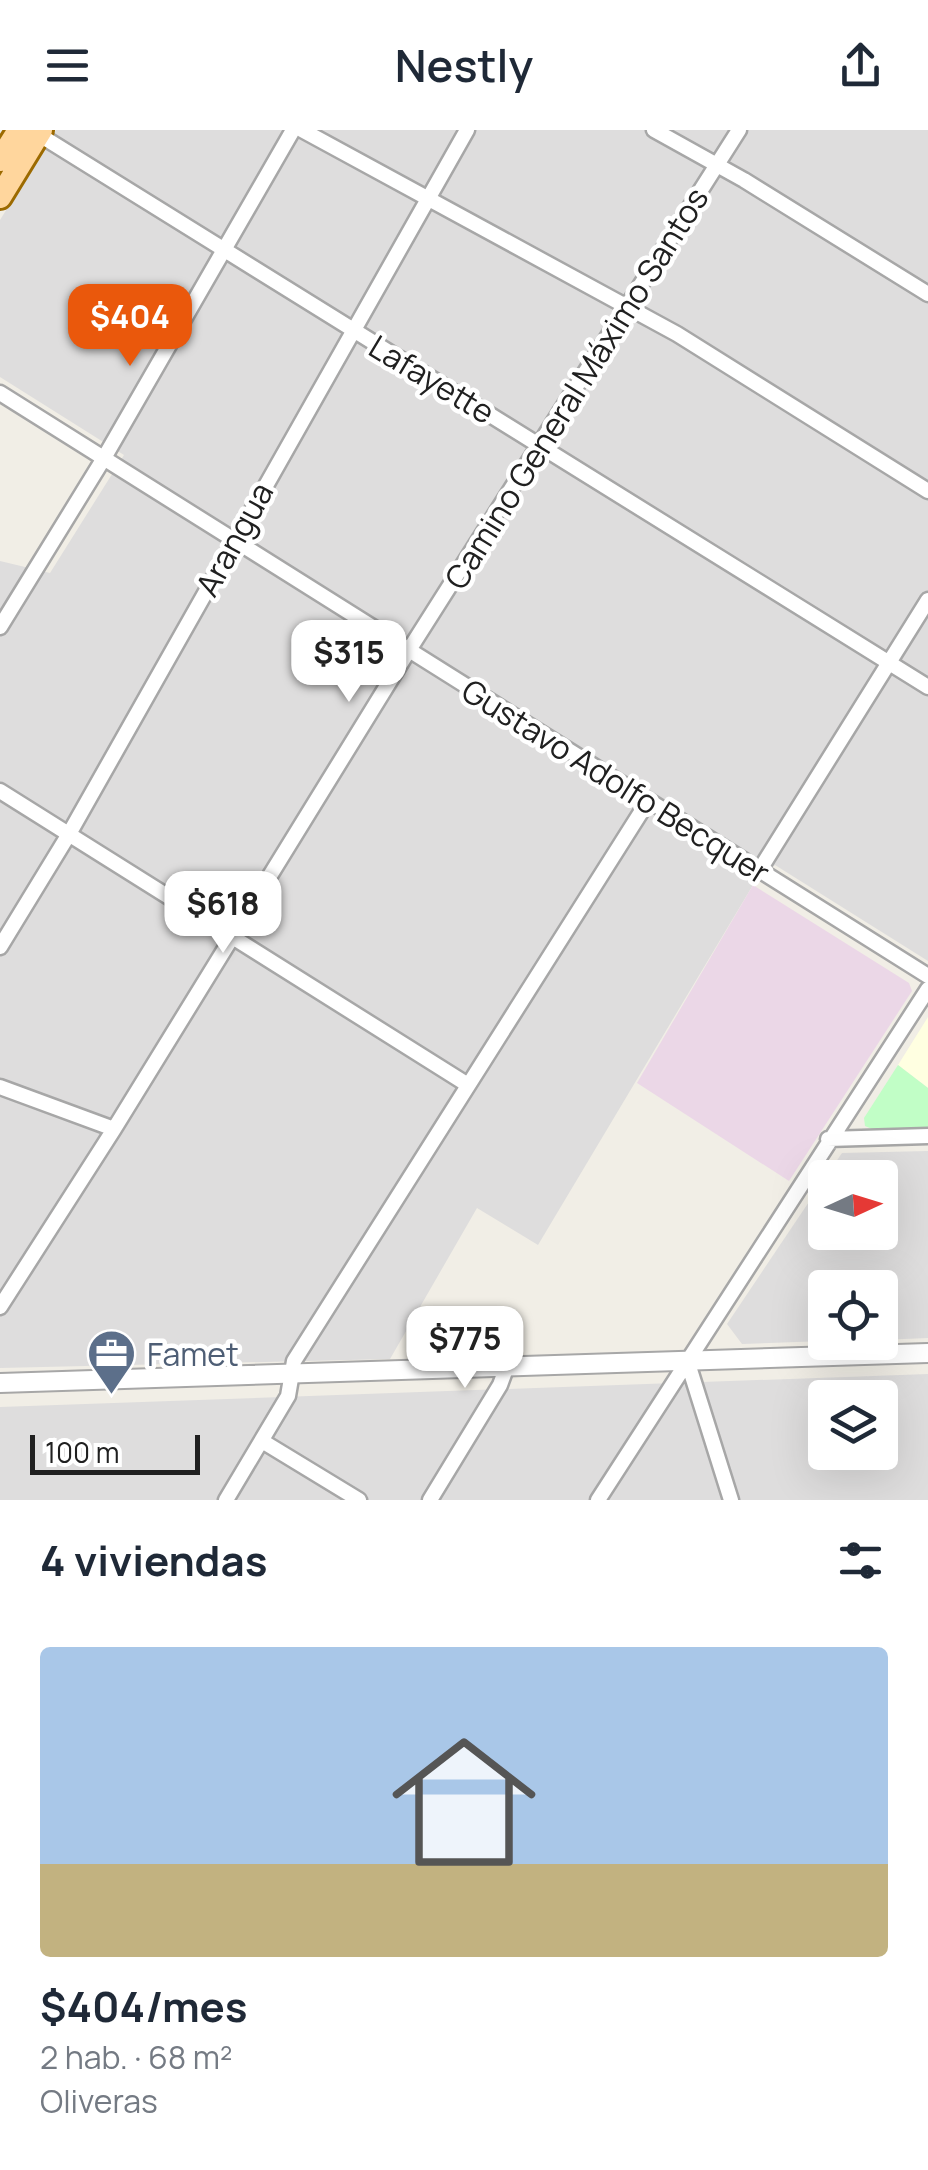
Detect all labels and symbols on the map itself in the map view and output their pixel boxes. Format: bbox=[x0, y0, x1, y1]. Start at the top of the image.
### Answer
street label: Camino General Máximo Santos bbox=[434, 179, 718, 597]
pin: $404 bbox=[71, 284, 189, 369]
street label: Lafayette bbox=[361, 324, 503, 434]
street label: Arangua bbox=[185, 474, 283, 604]
pin: $315 bbox=[290, 620, 408, 705]
street label: Gustavo Adolfo Becquer bbox=[454, 668, 778, 894]
pin: $618 bbox=[164, 871, 282, 956]
north arrow bbox=[808, 1160, 898, 1250]
pin: $775 bbox=[406, 1306, 524, 1391]
office icon: Famet bbox=[86, 1328, 138, 1396]
place label: Famet bbox=[147, 1332, 239, 1376]
scale bar bbox=[30, 1430, 200, 1474]

